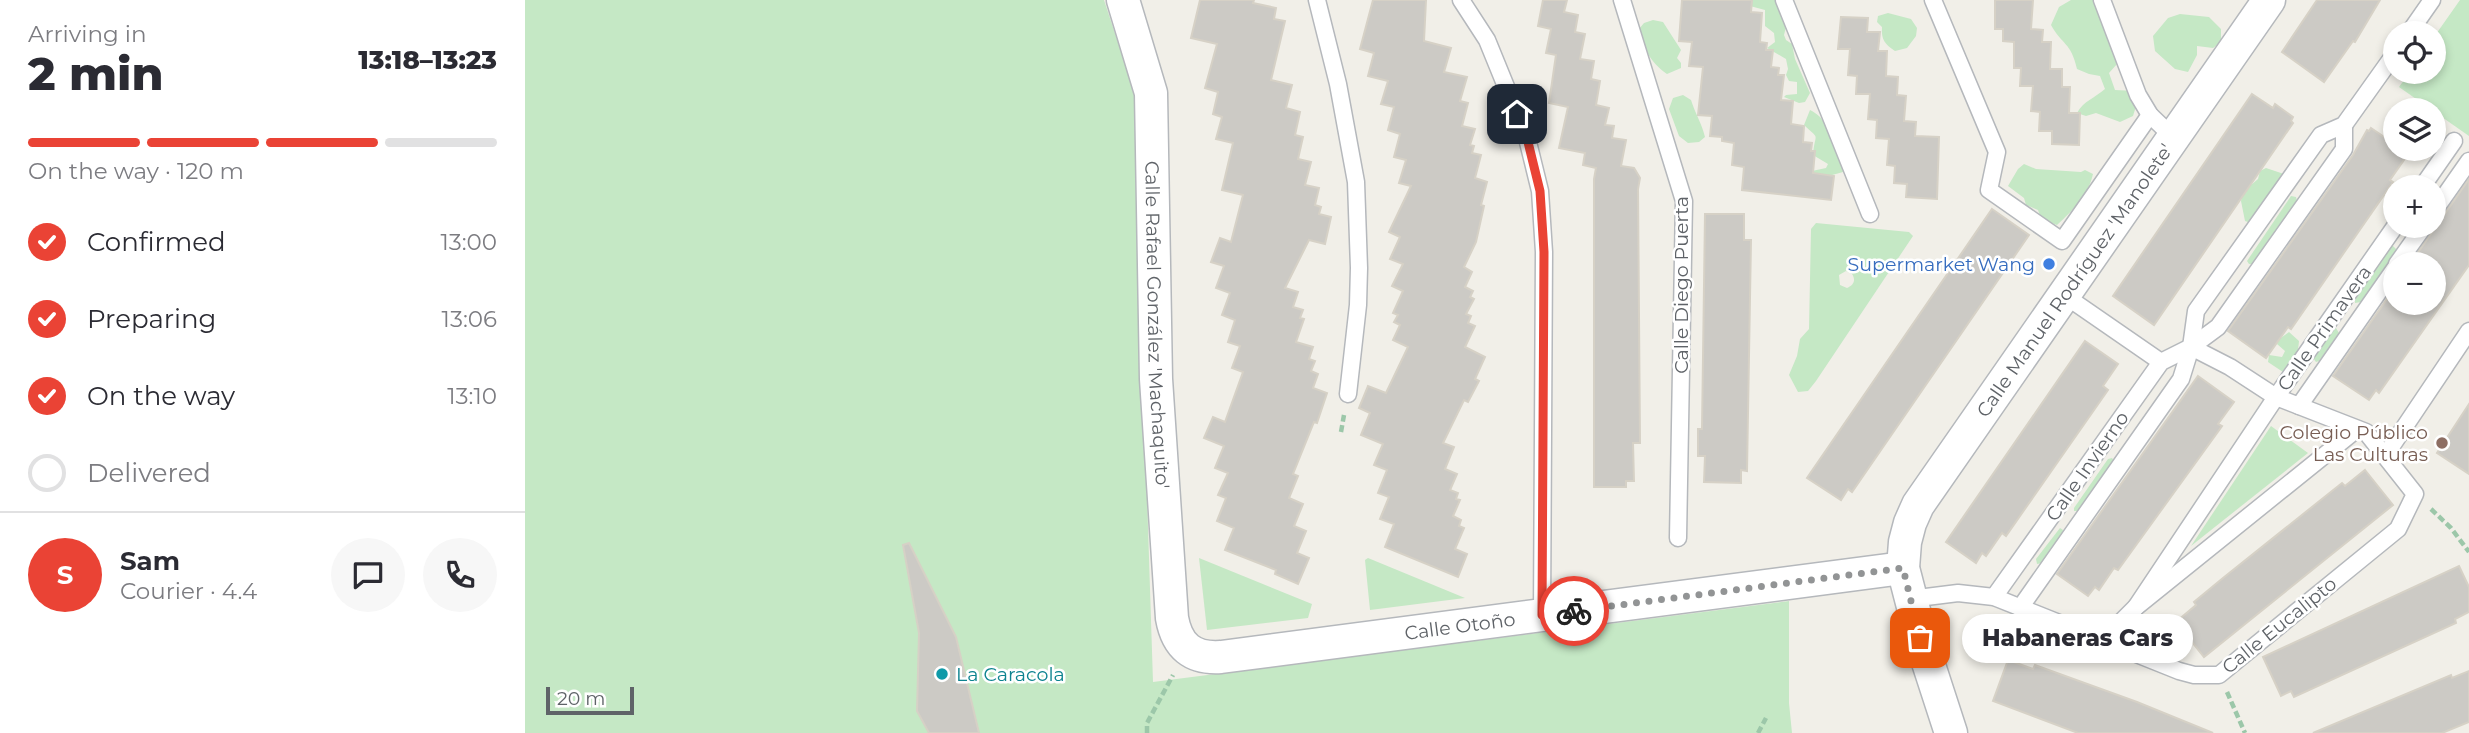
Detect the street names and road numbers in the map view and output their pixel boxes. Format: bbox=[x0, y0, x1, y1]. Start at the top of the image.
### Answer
street label: Calle Manuel Rodríguez 'Manolete' bbox=[1972, 139, 2178, 422]
street label: Calle Rafael González 'Machaquito' bbox=[1140, 161, 1174, 489]
street label: Calle Diego Puerta bbox=[1670, 196, 1693, 374]
street label: Calle Primavera bbox=[2273, 261, 2376, 395]
street label: Calle Invierno bbox=[2041, 407, 2134, 526]
street label: Calle Eucalipto bbox=[2217, 572, 2341, 679]
street label: Calle Otoño bbox=[1403, 608, 1517, 645]

